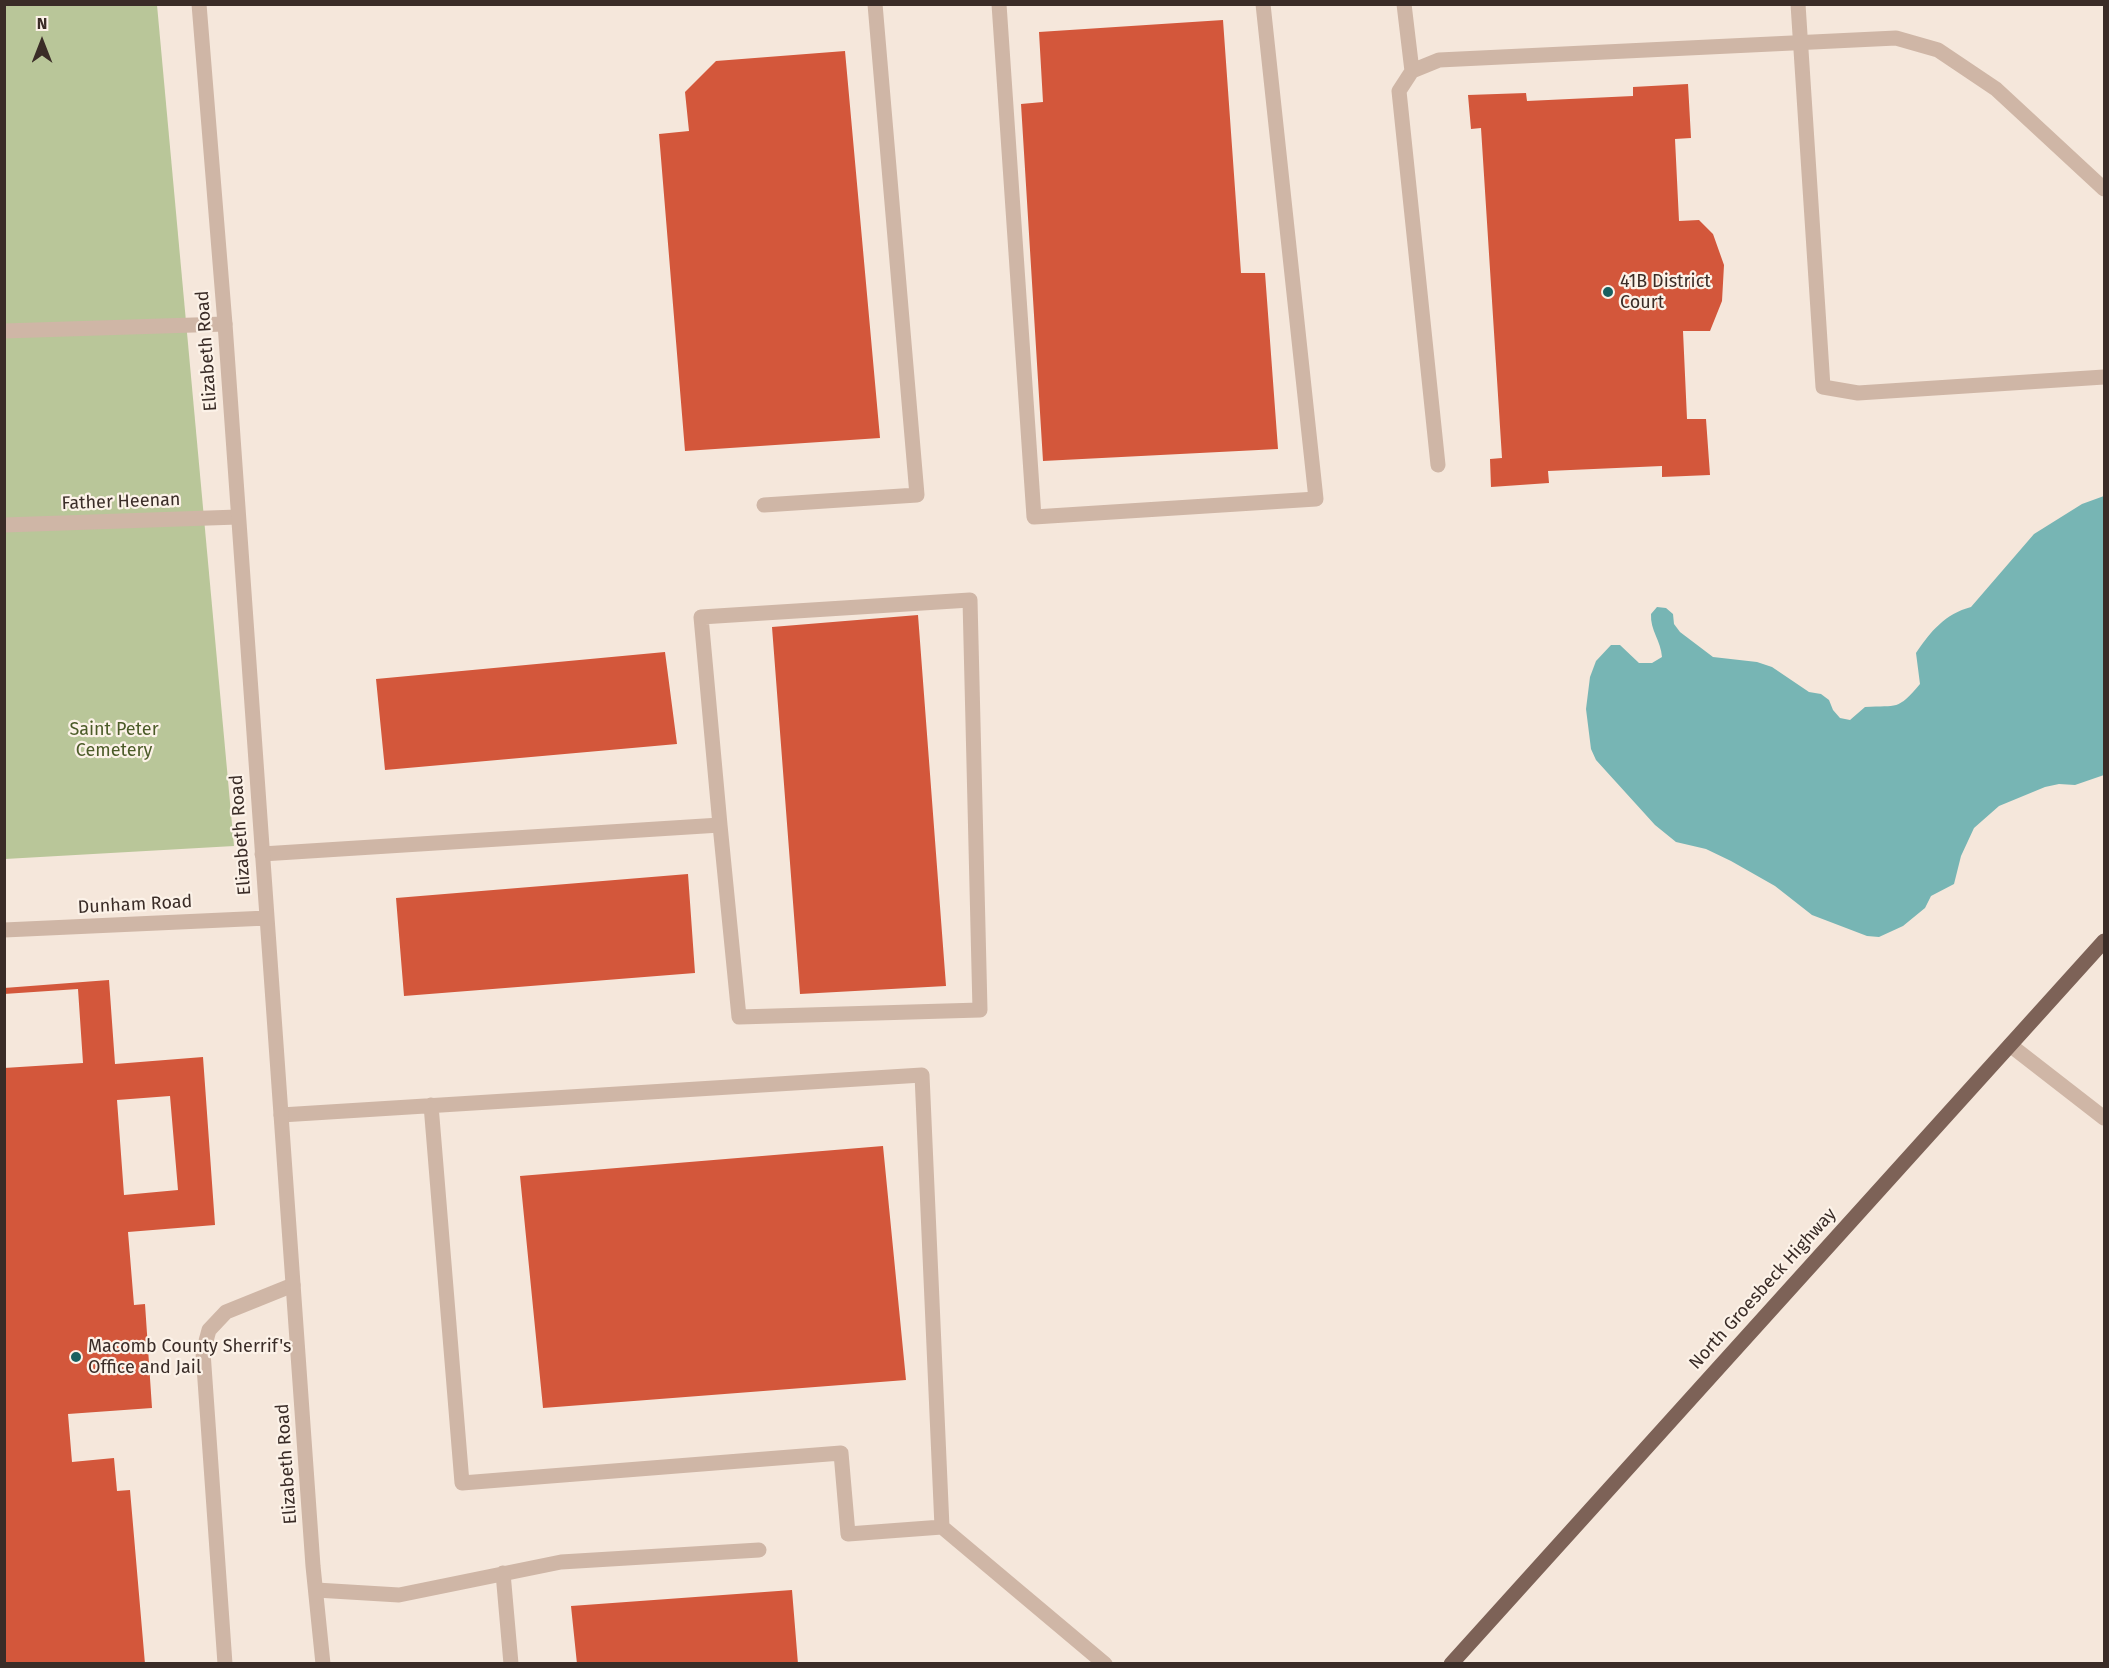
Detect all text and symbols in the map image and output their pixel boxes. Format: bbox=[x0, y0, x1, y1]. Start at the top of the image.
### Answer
north arrow bbox=[12, 12, 72, 72]
text: N bbox=[37, 14, 47, 33]
place label: 41B District Court bbox=[1620, 271, 1711, 314]
marker: 41B District Court bbox=[1601, 285, 1615, 299]
street label: Elizabeth Road bbox=[192, 290, 222, 412]
street label: Father Heenan bbox=[61, 489, 181, 515]
park label: Saint Peter Cemetery bbox=[69, 719, 159, 762]
street label: Elizabeth Road bbox=[226, 774, 256, 896]
street label: Dunham Road bbox=[77, 891, 193, 919]
street label: North Groesbeck Highway bbox=[1685, 1204, 1841, 1374]
place label: Macomb County Sherrif's Office and Jail bbox=[88, 1336, 291, 1378]
marker: Macomb County Sherrif's Office and Jail bbox=[69, 1350, 83, 1364]
street label: Elizabeth Road bbox=[272, 1403, 302, 1525]

